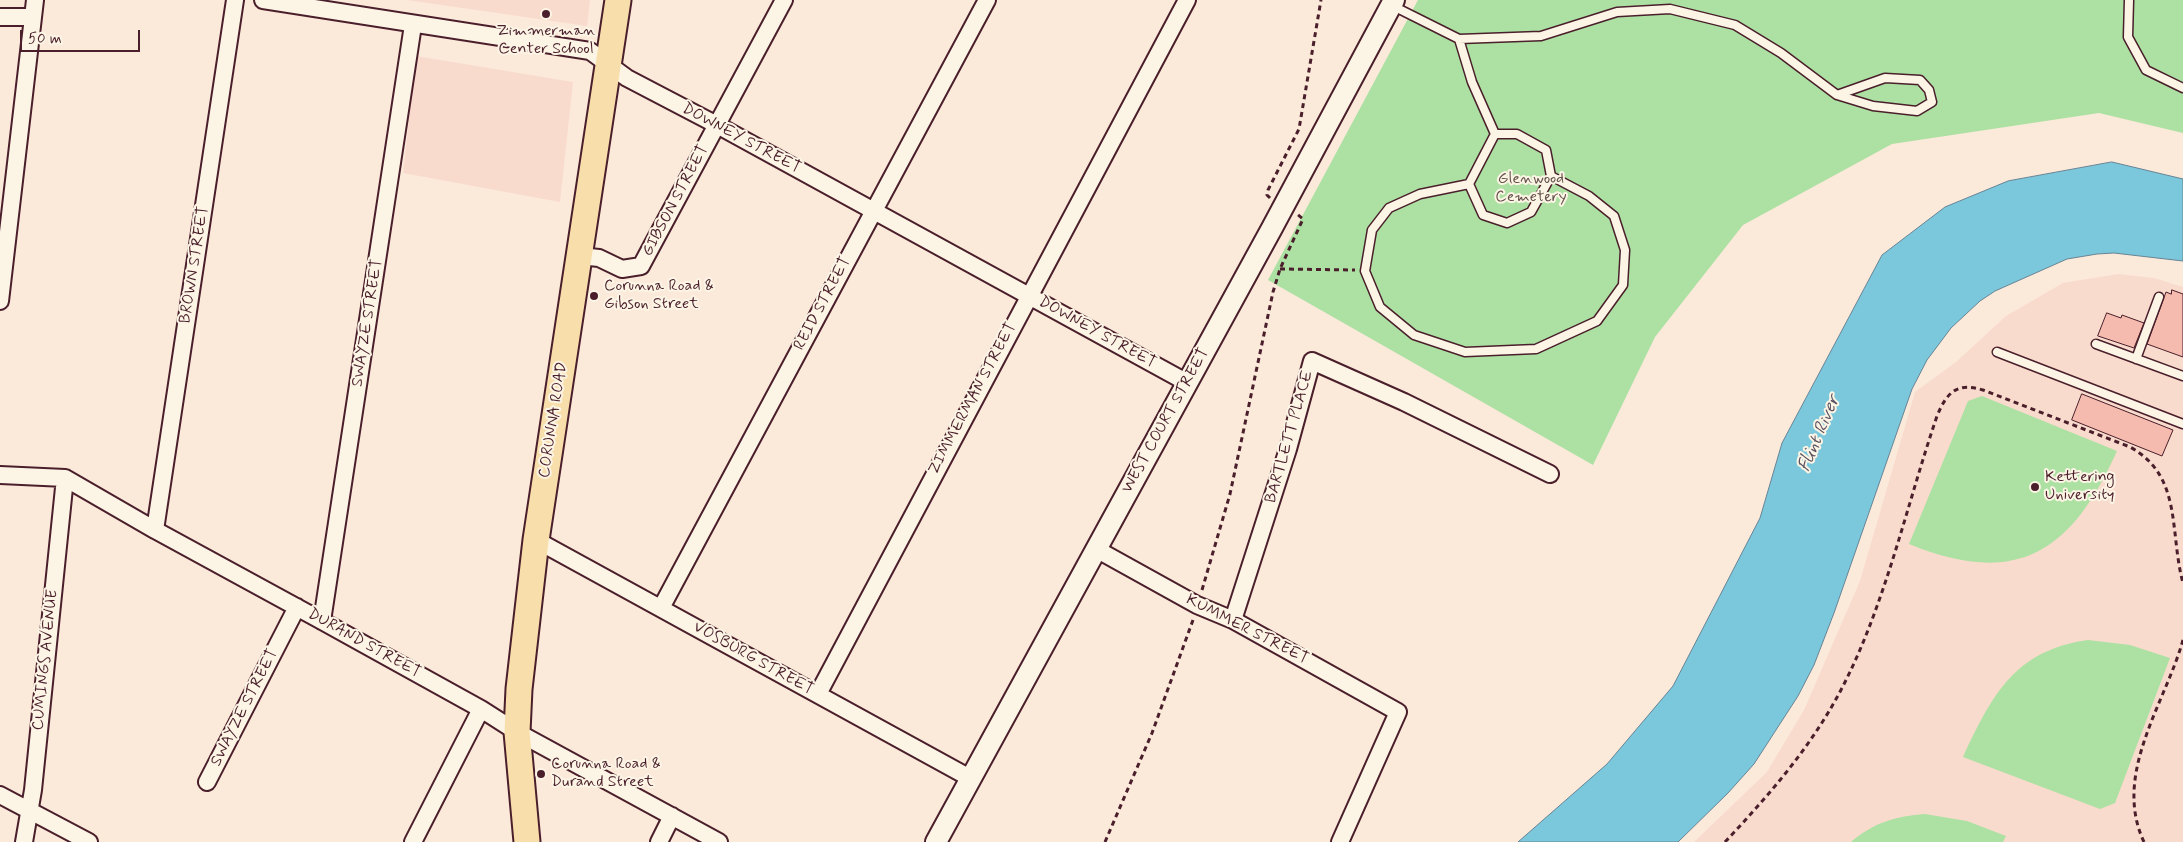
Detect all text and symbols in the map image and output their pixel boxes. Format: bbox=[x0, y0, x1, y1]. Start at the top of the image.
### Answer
marker: Zimmerman Center School bbox=[540, 8, 552, 20]
scale bar bbox=[22, 20, 142, 52]
place label: Zimmerman Center School bbox=[496, 22, 596, 60]
text: 50 m bbox=[28, 29, 62, 49]
street label: DOWNEY STREET bbox=[678, 100, 804, 178]
street label: GIBSON STREET bbox=[639, 142, 713, 260]
park label: Glenwood Cemetery bbox=[1495, 170, 1567, 208]
street label: BROWN STREET bbox=[176, 205, 214, 325]
street label: REID STREET bbox=[790, 254, 856, 354]
street label: SWAYZE STREET bbox=[348, 258, 388, 388]
place label: Corunna Road & Gibson Street bbox=[604, 277, 714, 315]
marker: Corunna Road & Gibson Street bbox=[588, 290, 600, 302]
street label: DOWNEY STREET bbox=[1035, 293, 1159, 373]
street label: ZIMMERMAN STREET bbox=[925, 320, 1021, 478]
street label: WEST COURT STREET bbox=[1118, 345, 1214, 497]
street label: CORUNNA ROAD bbox=[535, 361, 573, 479]
street label: BARTLETT PLACE bbox=[1262, 368, 1318, 506]
water label: Flint River bbox=[1794, 393, 1846, 475]
place label: Kettering University bbox=[2045, 468, 2115, 506]
marker: Kettering University bbox=[2029, 481, 2041, 493]
street label: CUMINGS AVENUE bbox=[29, 589, 63, 731]
street label: KUMMER STREET bbox=[1183, 591, 1311, 669]
street label: DURAND STREET bbox=[304, 605, 424, 683]
street label: VOSBURG STREET bbox=[689, 618, 817, 700]
street label: SWAYZE STREET bbox=[207, 646, 283, 770]
place label: Corunna Road & Durand Street bbox=[551, 755, 661, 793]
marker: Corunna Road & Durand Street bbox=[535, 768, 547, 780]

